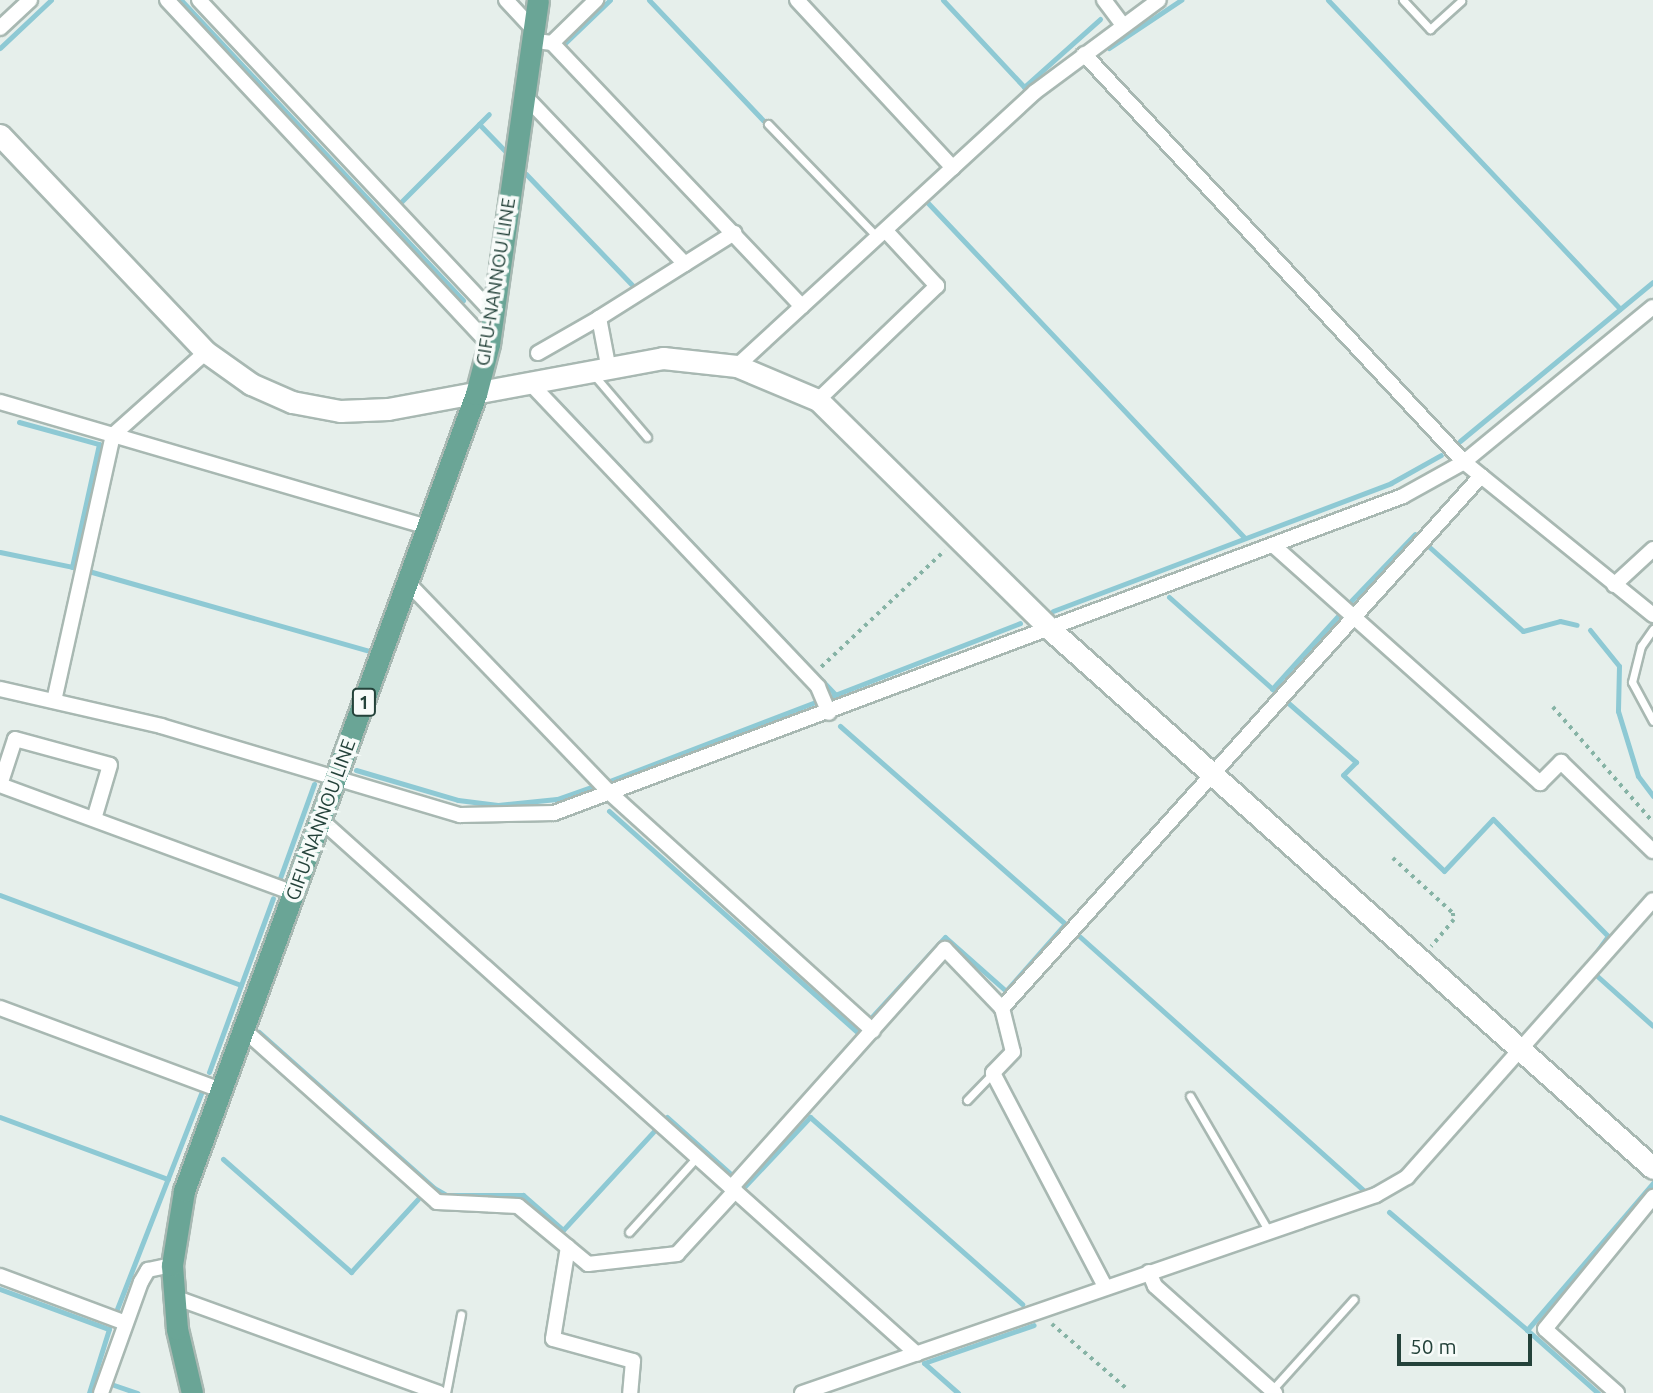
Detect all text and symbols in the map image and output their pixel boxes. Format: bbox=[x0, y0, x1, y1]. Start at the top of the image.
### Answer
street label: GIFU-NANNOU LINE bbox=[471, 196, 521, 368]
road number: 1 bbox=[352, 688, 376, 716]
street label: GIFU-NANNOU LINE bbox=[281, 736, 361, 904]
scale bar bbox=[1401, 1320, 1536, 1364]
text: 50 m bbox=[1410, 1334, 1457, 1358]

